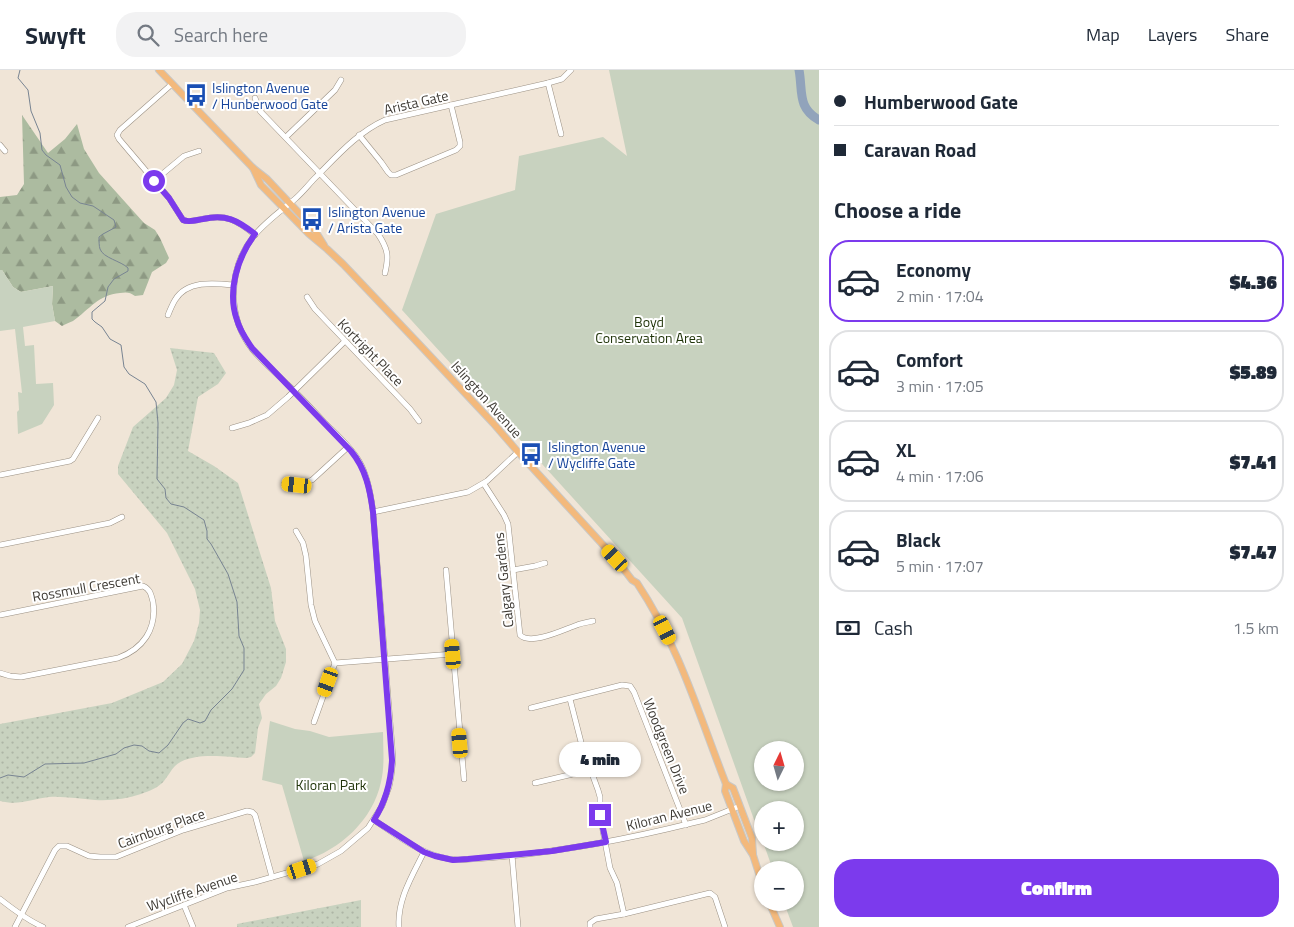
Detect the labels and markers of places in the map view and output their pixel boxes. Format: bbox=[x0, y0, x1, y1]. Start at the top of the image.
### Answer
place label: Islington Avenue / Hunberwood Gate bbox=[212, 77, 328, 114]
bus stop icon: Islington Avenue / Hunberwood Gate bbox=[183, 82, 209, 108]
place label: Islington Avenue / Arista Gate bbox=[328, 201, 426, 238]
bus stop icon: Islington Avenue / Arista Gate bbox=[299, 206, 325, 232]
place label: Islington Avenue / Wycliffe Gate bbox=[548, 436, 646, 473]
bus stop icon: Islington Avenue / Wycliffe Gate bbox=[518, 441, 544, 467]

